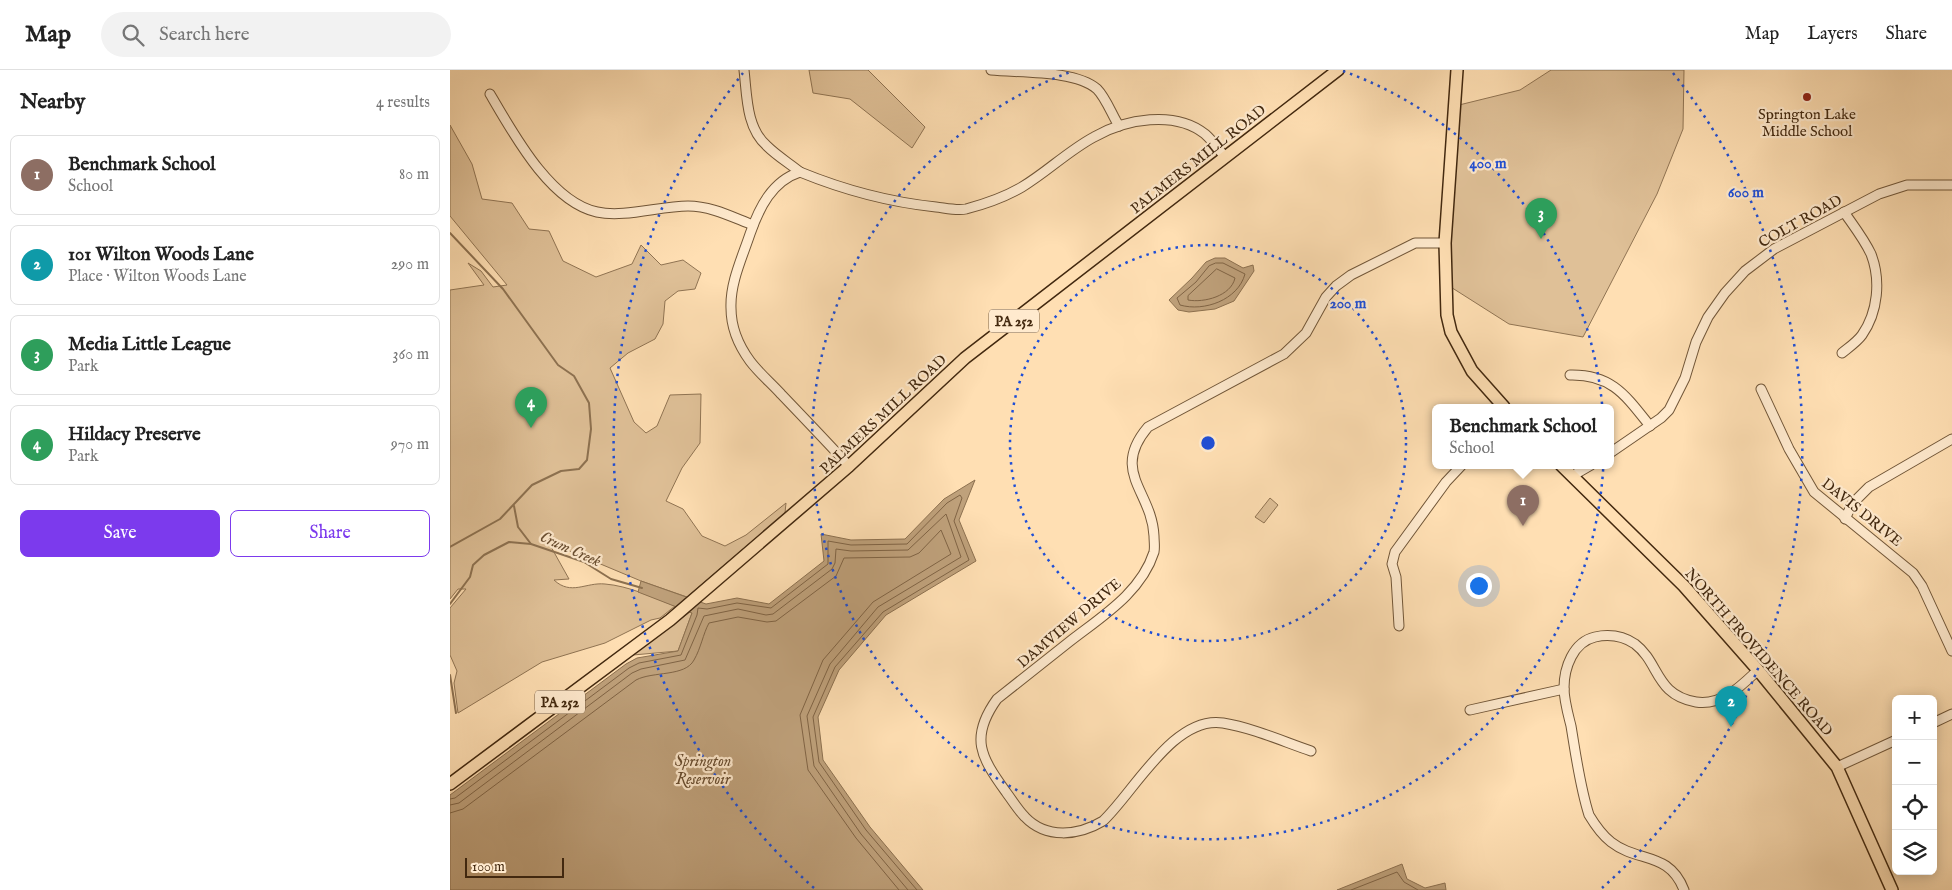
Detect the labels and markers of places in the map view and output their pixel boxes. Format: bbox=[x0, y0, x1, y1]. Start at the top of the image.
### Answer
marker: Springton Lake Middle School bbox=[1801, 91, 1813, 103]
place label: Springton Lake Middle School bbox=[1758, 105, 1856, 141]
pin: 3 bbox=[1525, 198, 1557, 239]
pin: 4 bbox=[515, 387, 547, 428]
centre of rings bbox=[1199, 434, 1217, 452]
pin: 1 bbox=[1507, 485, 1539, 526]
pin: 2 bbox=[1715, 686, 1747, 727]

